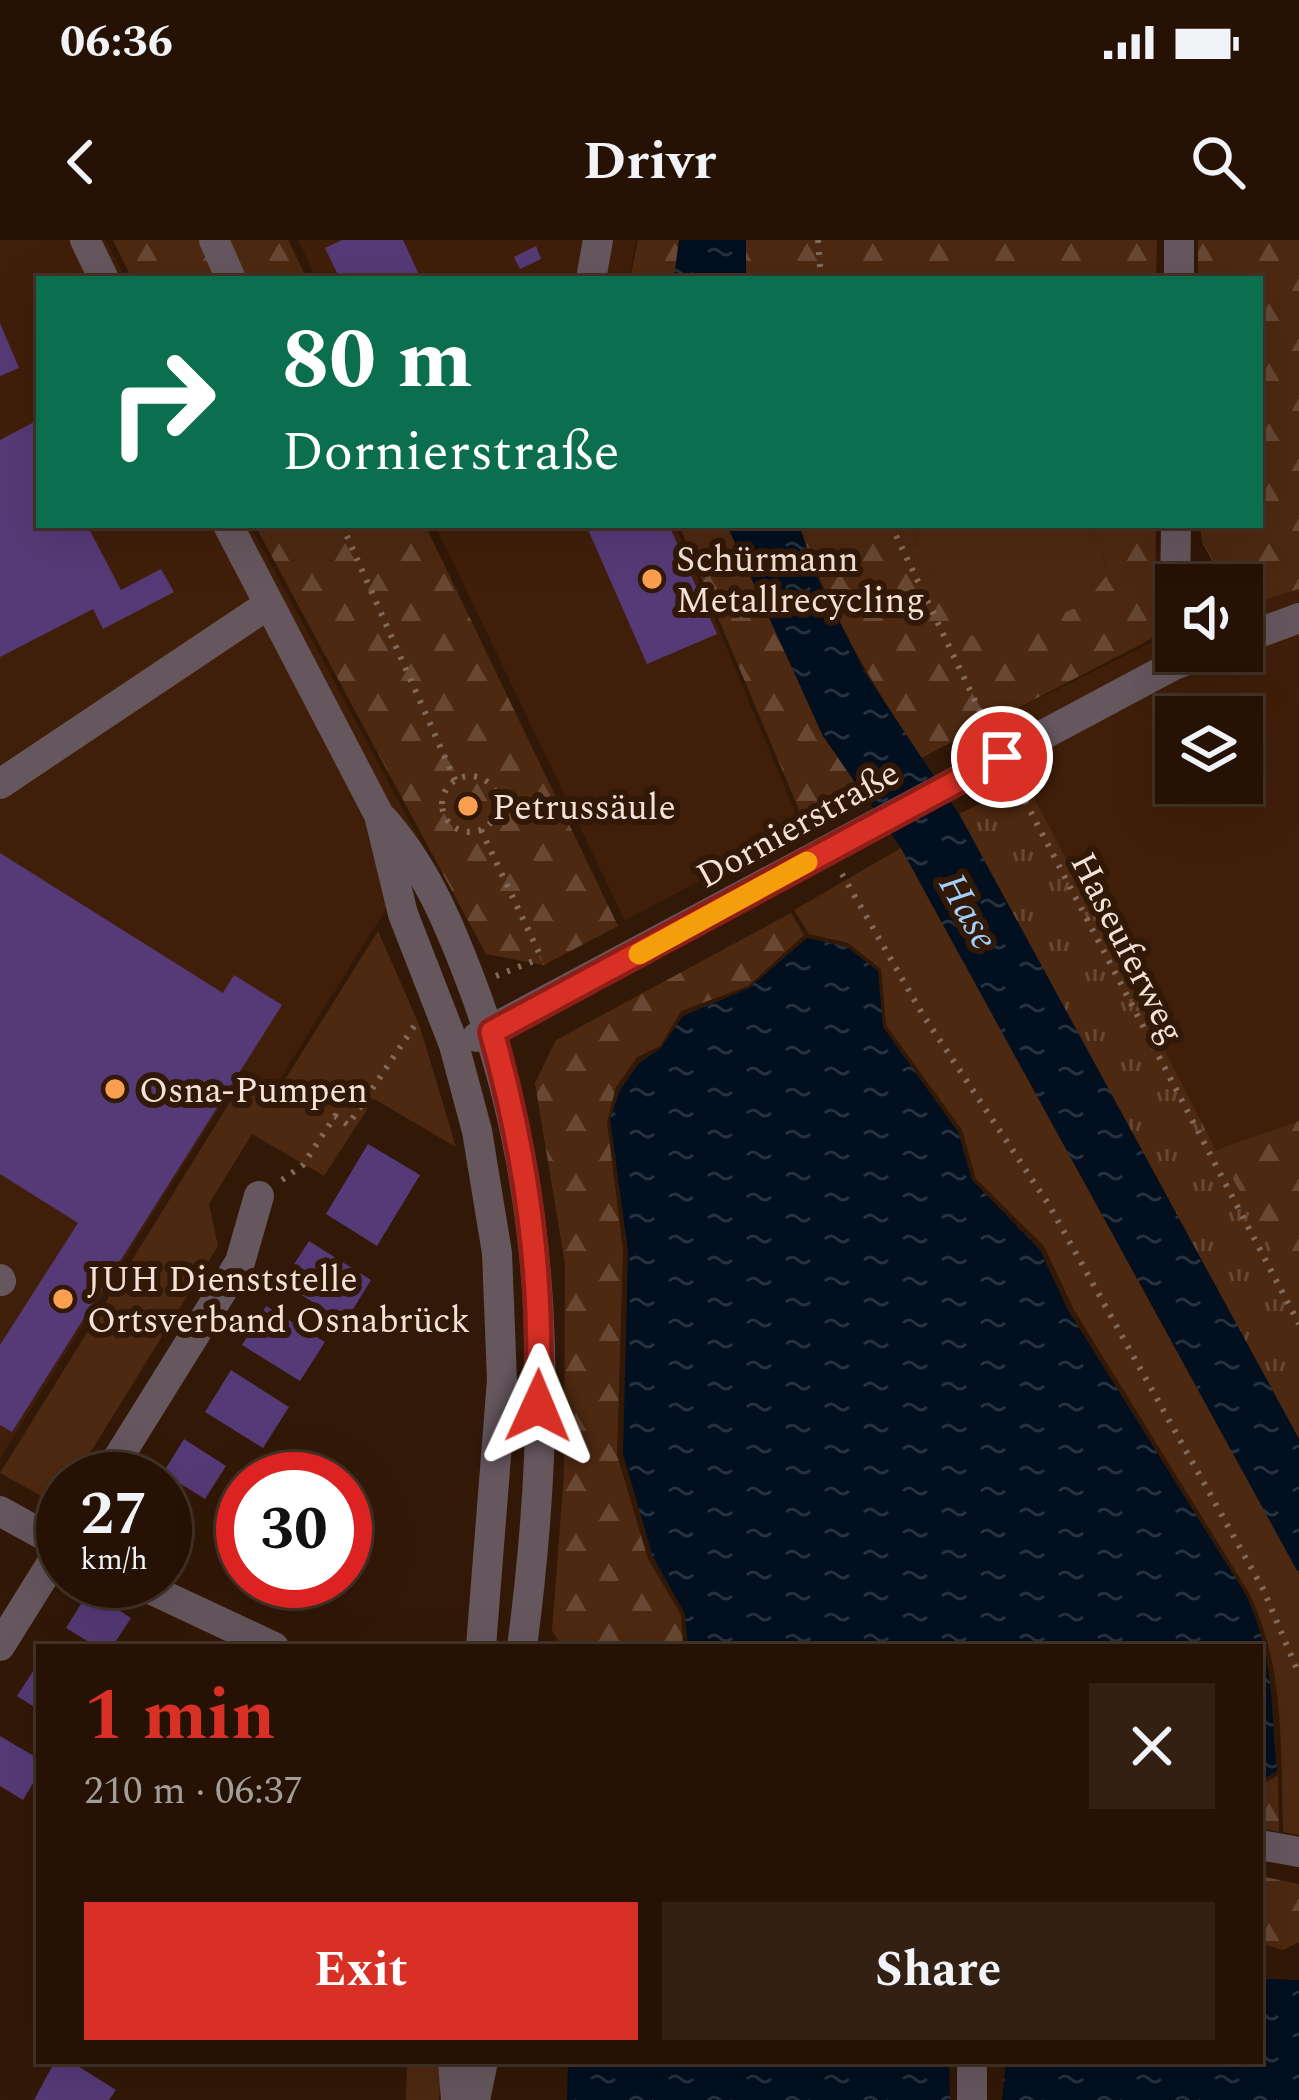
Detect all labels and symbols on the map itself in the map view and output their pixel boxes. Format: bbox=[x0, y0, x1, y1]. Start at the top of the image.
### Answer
place label: Schürmann Metallrecycling bbox=[676, 533, 925, 629]
marker: Schürmann Metallrecycling bbox=[639, 566, 665, 592]
pin bbox=[951, 706, 1053, 808]
street label: Dornierstraße bbox=[686, 747, 910, 904]
place label: Petrussäule bbox=[492, 781, 676, 836]
marker: Petrussäule bbox=[455, 793, 481, 819]
street label: Haseuferweg bbox=[1055, 843, 1199, 1053]
water label: Hase bbox=[923, 863, 1013, 962]
place label: Osna-Pumpen bbox=[139, 1064, 368, 1119]
marker: Osna-Pumpen bbox=[102, 1076, 128, 1102]
place label: JUH Dienststelle Ortsverband Osnabrück bbox=[87, 1253, 470, 1349]
marker: JUH Dienststelle Ortsverband Osnabrück bbox=[50, 1286, 76, 1312]
position arrow bbox=[475, 1343, 601, 1469]
speed limit sign: 30 bbox=[216, 1452, 372, 1608]

